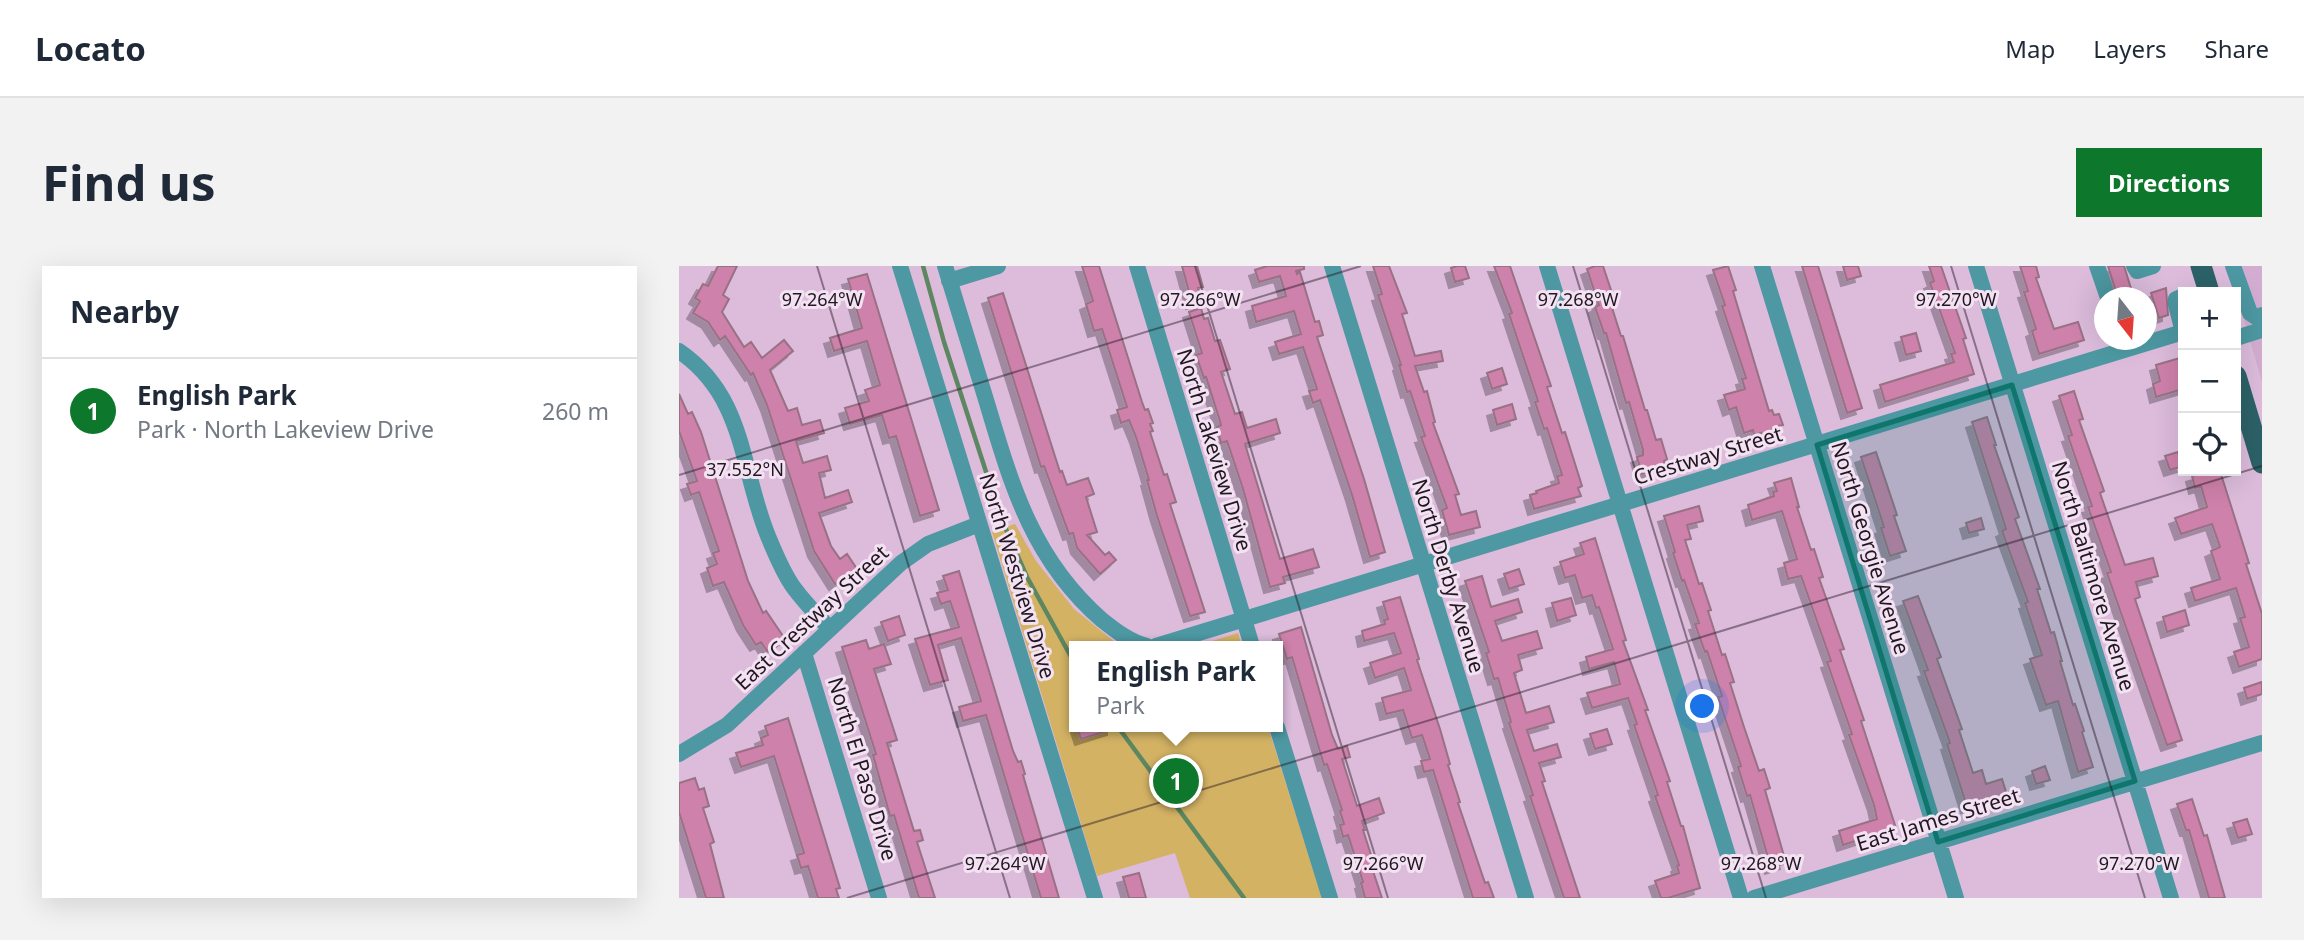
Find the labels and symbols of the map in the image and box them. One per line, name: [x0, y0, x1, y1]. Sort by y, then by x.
text: 97.264°W: [782, 287, 863, 311]
text: 97.266°W: [1160, 287, 1241, 311]
text: 97.268°W: [1538, 287, 1619, 311]
text: 97.270°W: [1916, 287, 1997, 311]
north arrow: [2094, 287, 2157, 350]
street label: North Lakeview Drive: [1171, 345, 1259, 554]
street label: Crestway Street: [1630, 419, 1786, 491]
street label: North Georgie Avenue: [1825, 438, 1917, 657]
text: 37.552°N: [706, 457, 784, 481]
street label: North Baltimore Avenue: [2046, 457, 2142, 694]
street label: North Westview Drive: [973, 470, 1063, 682]
street label: North Derby Avenue: [1406, 475, 1492, 676]
street label: East Crestway Street: [728, 538, 895, 696]
street label: North El Paso Drive: [822, 673, 904, 864]
your location: [1685, 689, 1719, 723]
pin: 1: [1153, 755, 1199, 807]
street label: East James Street: [1852, 781, 2023, 857]
text: 97.264°W: [965, 851, 1046, 875]
text: 97.266°W: [1343, 851, 1424, 875]
text: 97.268°W: [1721, 851, 1802, 875]
text: 97.270°W: [2099, 851, 2180, 875]

